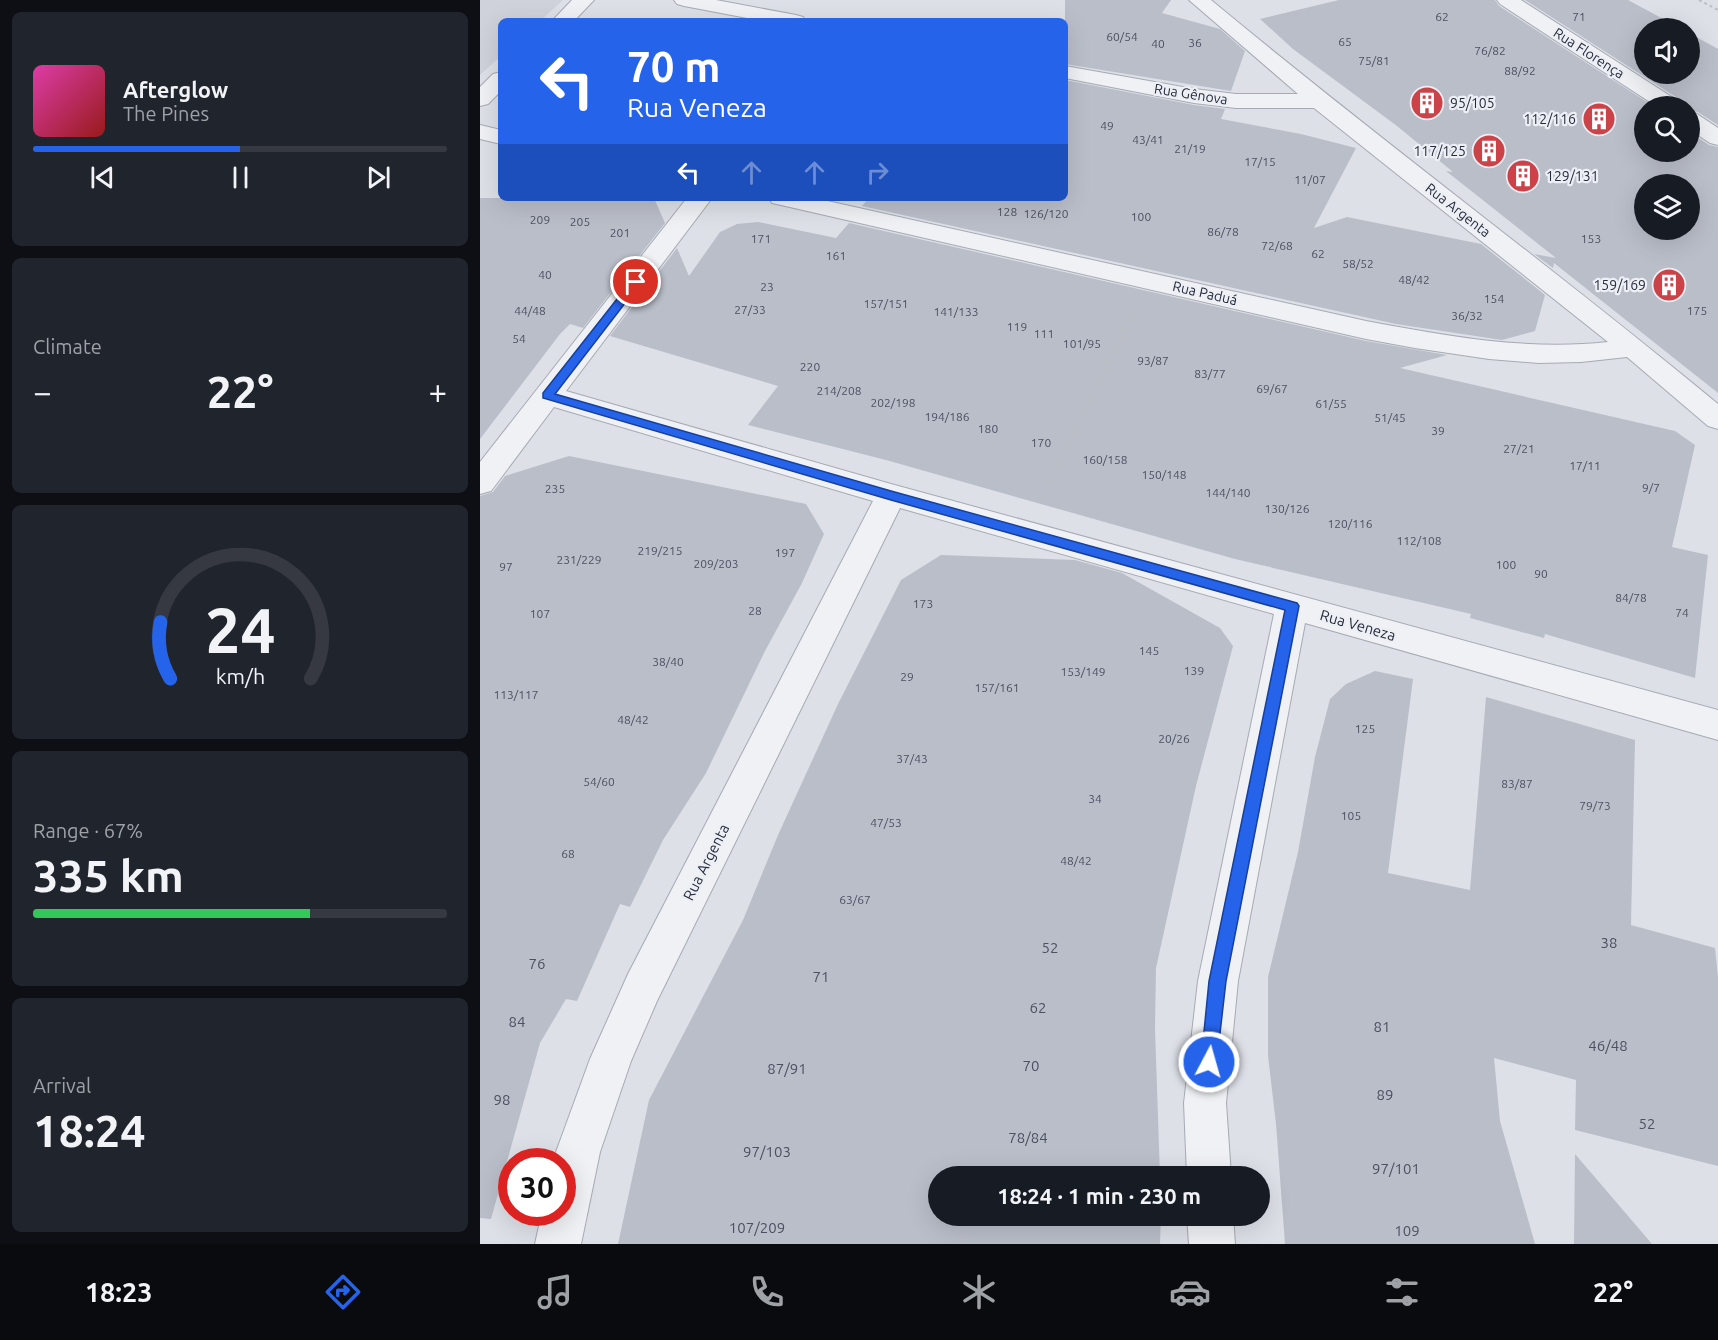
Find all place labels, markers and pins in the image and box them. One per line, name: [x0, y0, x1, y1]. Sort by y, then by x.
building icon: 95/105: [1409, 85, 1445, 121]
place label: 95/105: [1450, 95, 1495, 111]
building icon: 112/116: [1581, 101, 1617, 137]
place label: 112/116: [1523, 111, 1576, 127]
building icon: 117/125: [1471, 133, 1507, 169]
place label: 117/125: [1413, 143, 1466, 159]
building icon: 129/131: [1505, 158, 1541, 194]
place label: 129/131: [1546, 168, 1599, 184]
pin: [610, 256, 661, 307]
building icon: 159/169: [1651, 267, 1687, 303]
place label: 159/169: [1593, 277, 1646, 293]

